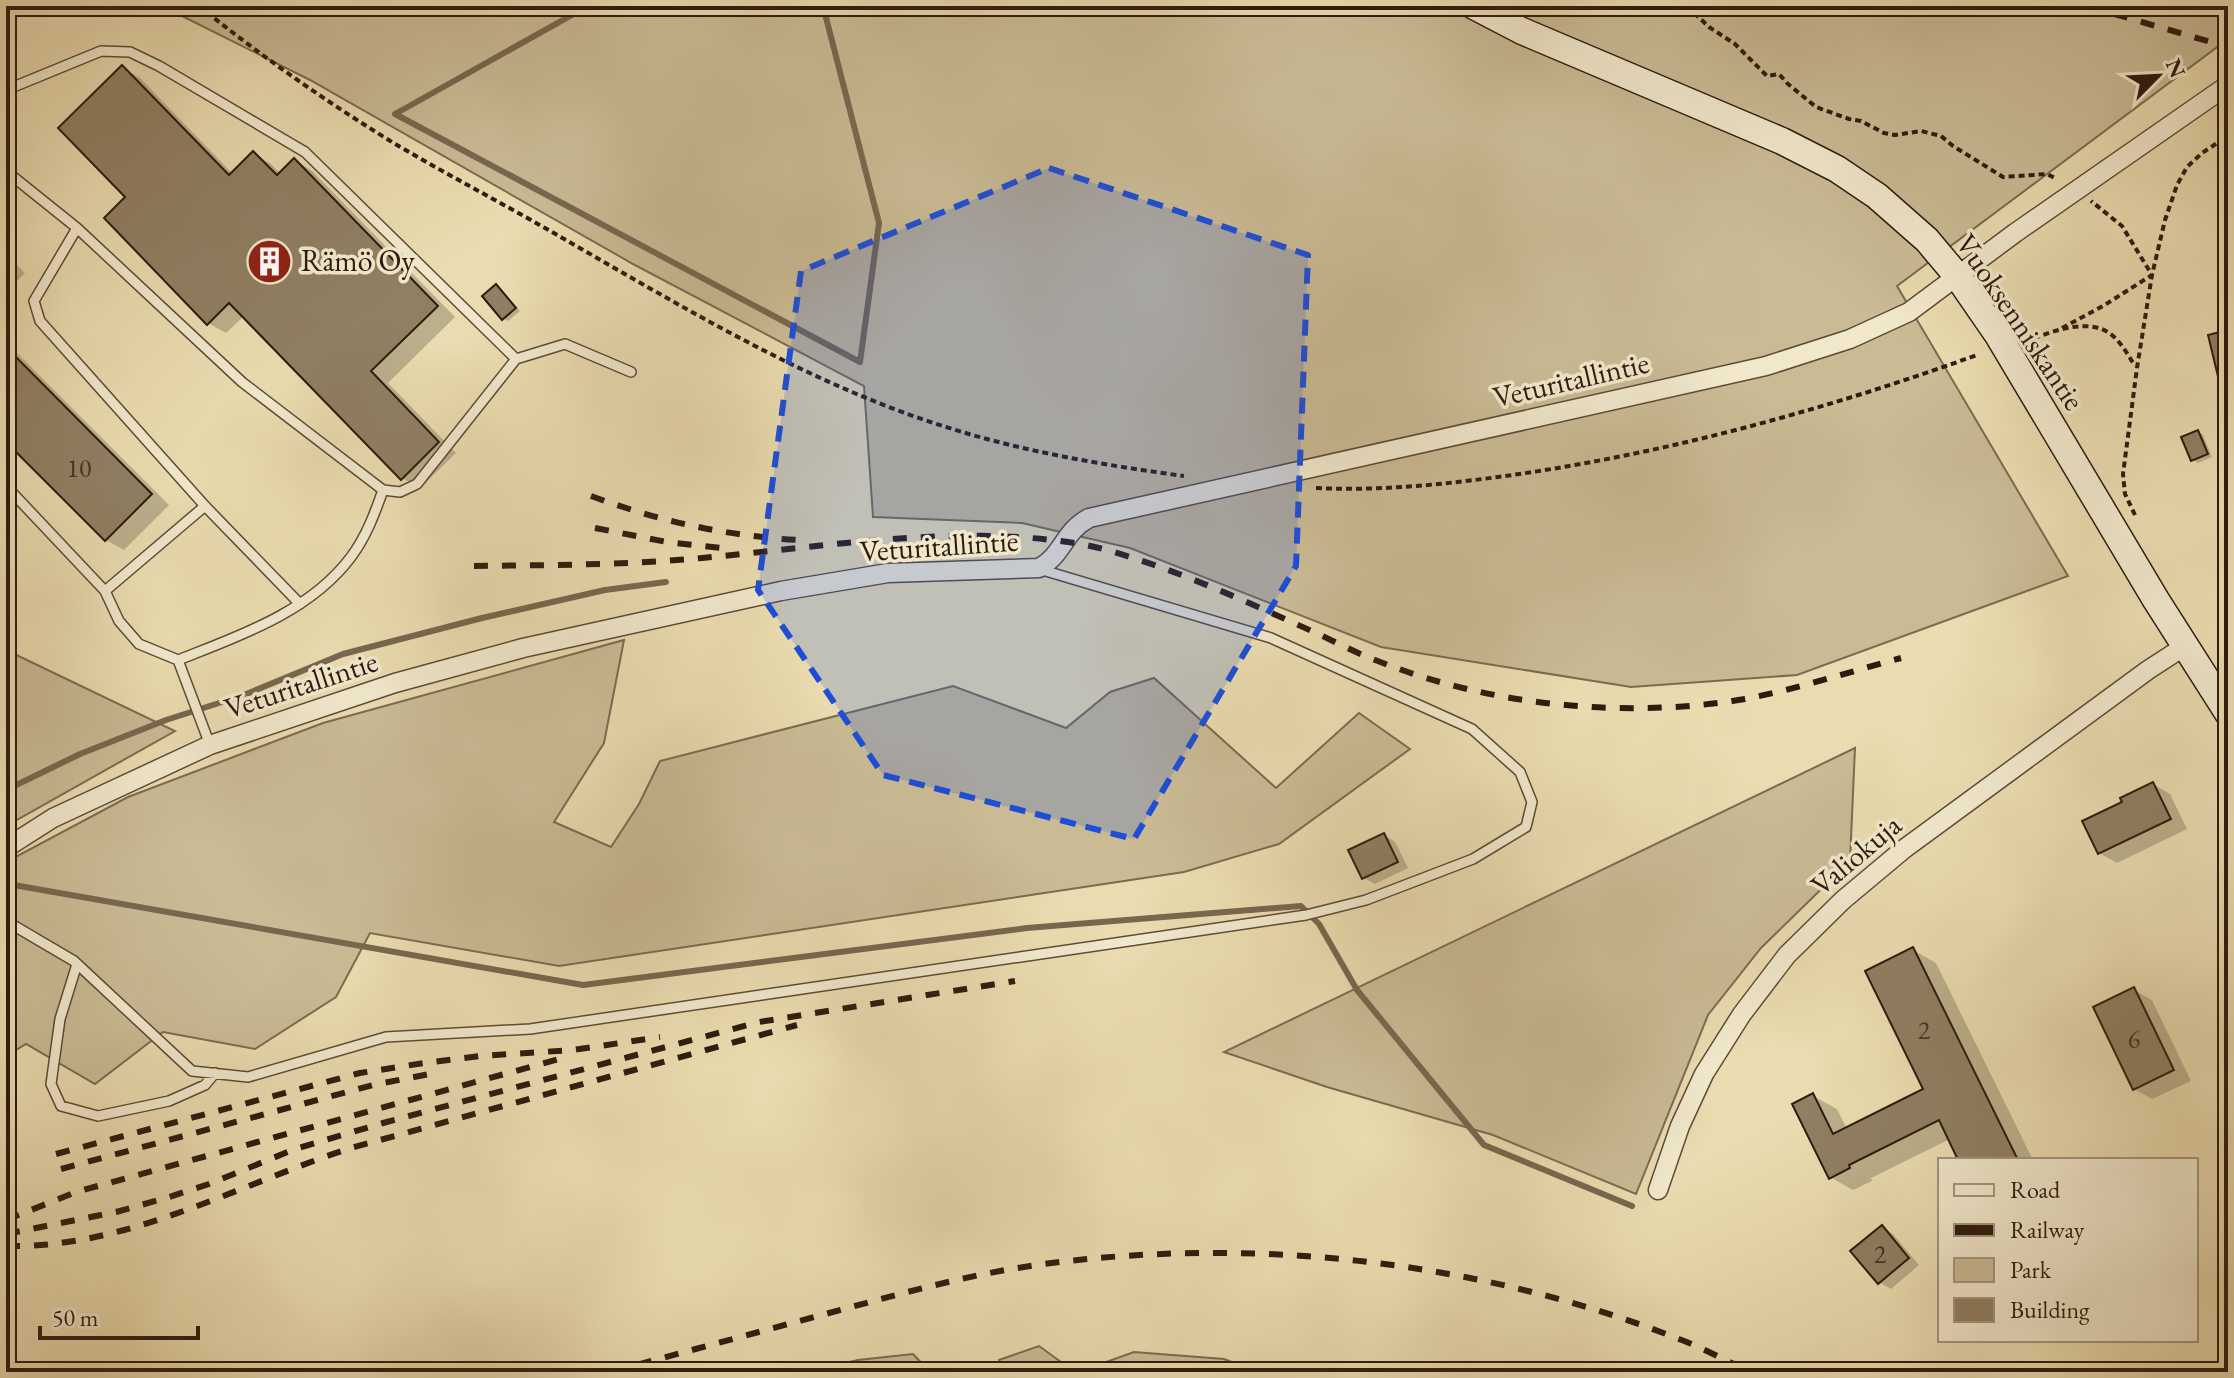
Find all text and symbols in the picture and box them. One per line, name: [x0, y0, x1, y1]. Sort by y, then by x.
north arrow: [2118, 36, 2198, 116]
text: N: [2159, 54, 2193, 82]
street label: Vuoksenniskantie: [1947, 226, 2094, 418]
building icon: Rämö Oy: [246, 237, 294, 285]
place label: Rämö Oy: [301, 241, 415, 280]
street label: Veturitallintie: [1489, 343, 1653, 416]
house number: 10: [67, 451, 91, 485]
street label: Veturitallintie: [858, 521, 1020, 570]
street label: Veturitallintie: [219, 641, 382, 728]
street label: Valiokuja: [1802, 805, 1909, 904]
house number: 2: [1918, 1013, 1931, 1047]
house number: 6: [2128, 1022, 2140, 1056]
legend: [1938, 1158, 2198, 1342]
text: Road: [2010, 1174, 2061, 1205]
text: Railway: [2010, 1214, 2085, 1245]
house number: 2: [1874, 1237, 1887, 1271]
text: Park: [2010, 1254, 2052, 1285]
scale bar: [40, 1290, 198, 1340]
text: Building: [2010, 1294, 2090, 1325]
text: 50 m: [52, 1302, 99, 1333]

